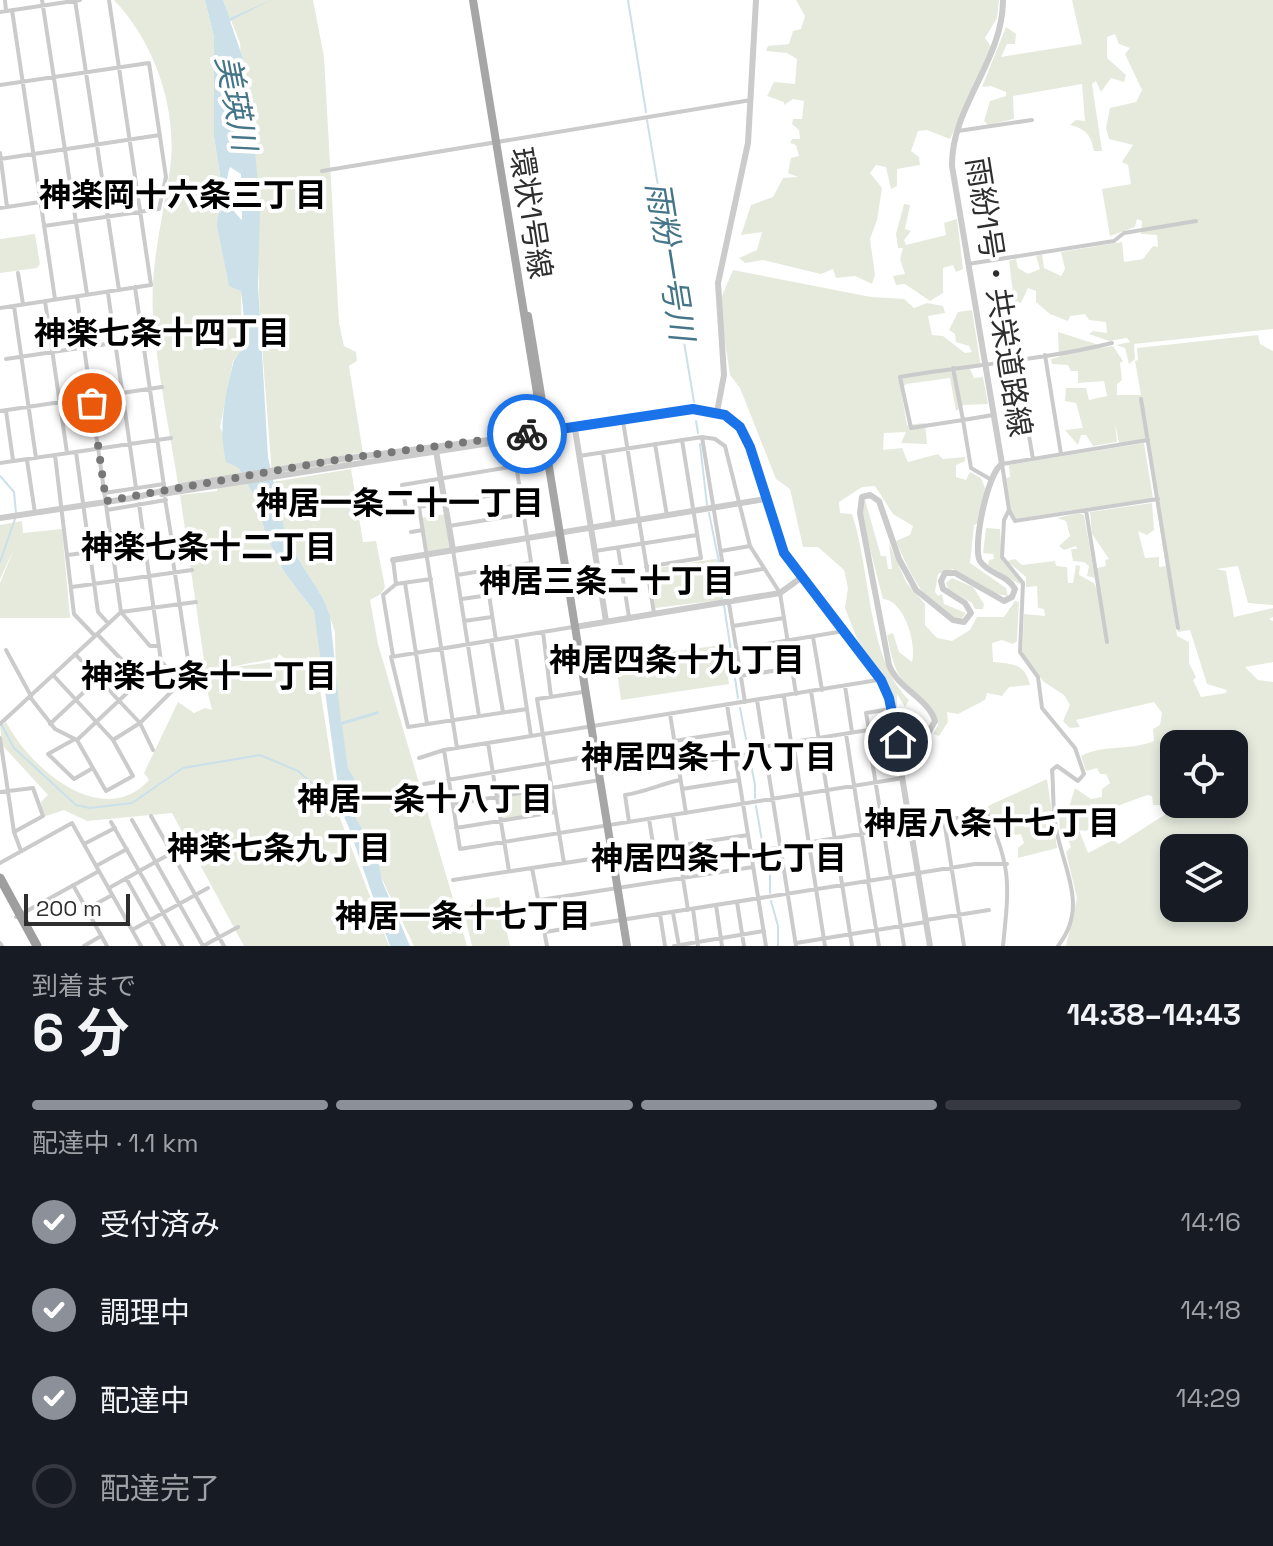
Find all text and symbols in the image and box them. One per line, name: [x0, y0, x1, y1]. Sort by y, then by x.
water label: 美瑛川: [207, 52, 265, 157]
street label: 環状1号線: [501, 144, 561, 282]
street label: 雨紛1号・共栄道路線: [958, 154, 1040, 440]
district label: 神楽岡十六条三丁目: [39, 175, 327, 215]
water label: 雨粉一号川: [638, 179, 703, 346]
district label: 神楽七条十四丁目: [34, 313, 290, 353]
pin: [58, 369, 126, 437]
icon: bag: [70, 381, 114, 425]
courier: [487, 394, 567, 474]
icon: bike: [505, 412, 549, 456]
district label: 神居一条二十一丁目: [256, 483, 544, 523]
district label: 神楽七条十二丁目: [81, 527, 337, 567]
district label: 神居三条二十丁目: [479, 561, 735, 601]
district label: 神居四条十九丁目: [549, 640, 805, 680]
district label: 神楽七条十一丁目: [81, 656, 337, 696]
pin: [864, 708, 932, 776]
icon: home: [876, 720, 920, 764]
map controls: [1160, 730, 1248, 922]
button: locate: [1160, 730, 1248, 818]
district label: 神居四条十八丁目: [581, 737, 837, 777]
district label: 神居一条十八丁目: [297, 779, 553, 819]
district label: 神居八条十七丁目: [864, 803, 1120, 843]
district label: 神楽七条九丁目: [167, 828, 391, 868]
button: layers: [1160, 834, 1248, 922]
district label: 神居四条十七丁目: [591, 838, 847, 878]
scale bar: [24, 890, 130, 926]
text: 200 m: [36, 894, 102, 922]
district label: 神居一条十七丁目: [335, 896, 591, 936]
text: 到着まで: [32, 969, 136, 1003]
text: 14:38–14:43: [1067, 995, 1241, 1034]
text: 6 分: [32, 1000, 129, 1066]
text: 配達中 · 1.1 km: [32, 1126, 199, 1160]
icon: check: [32, 1200, 76, 1244]
text: 受付済み: [100, 1205, 220, 1244]
text: 14:16: [1181, 1205, 1241, 1239]
icon: check: [32, 1288, 76, 1332]
text: 調理中: [100, 1293, 190, 1332]
text: 14:18: [1180, 1293, 1241, 1327]
icon: check: [32, 1376, 76, 1420]
text: 配達中: [100, 1381, 190, 1420]
text: 14:29: [1176, 1381, 1241, 1415]
text: 配達完了: [100, 1469, 220, 1508]

